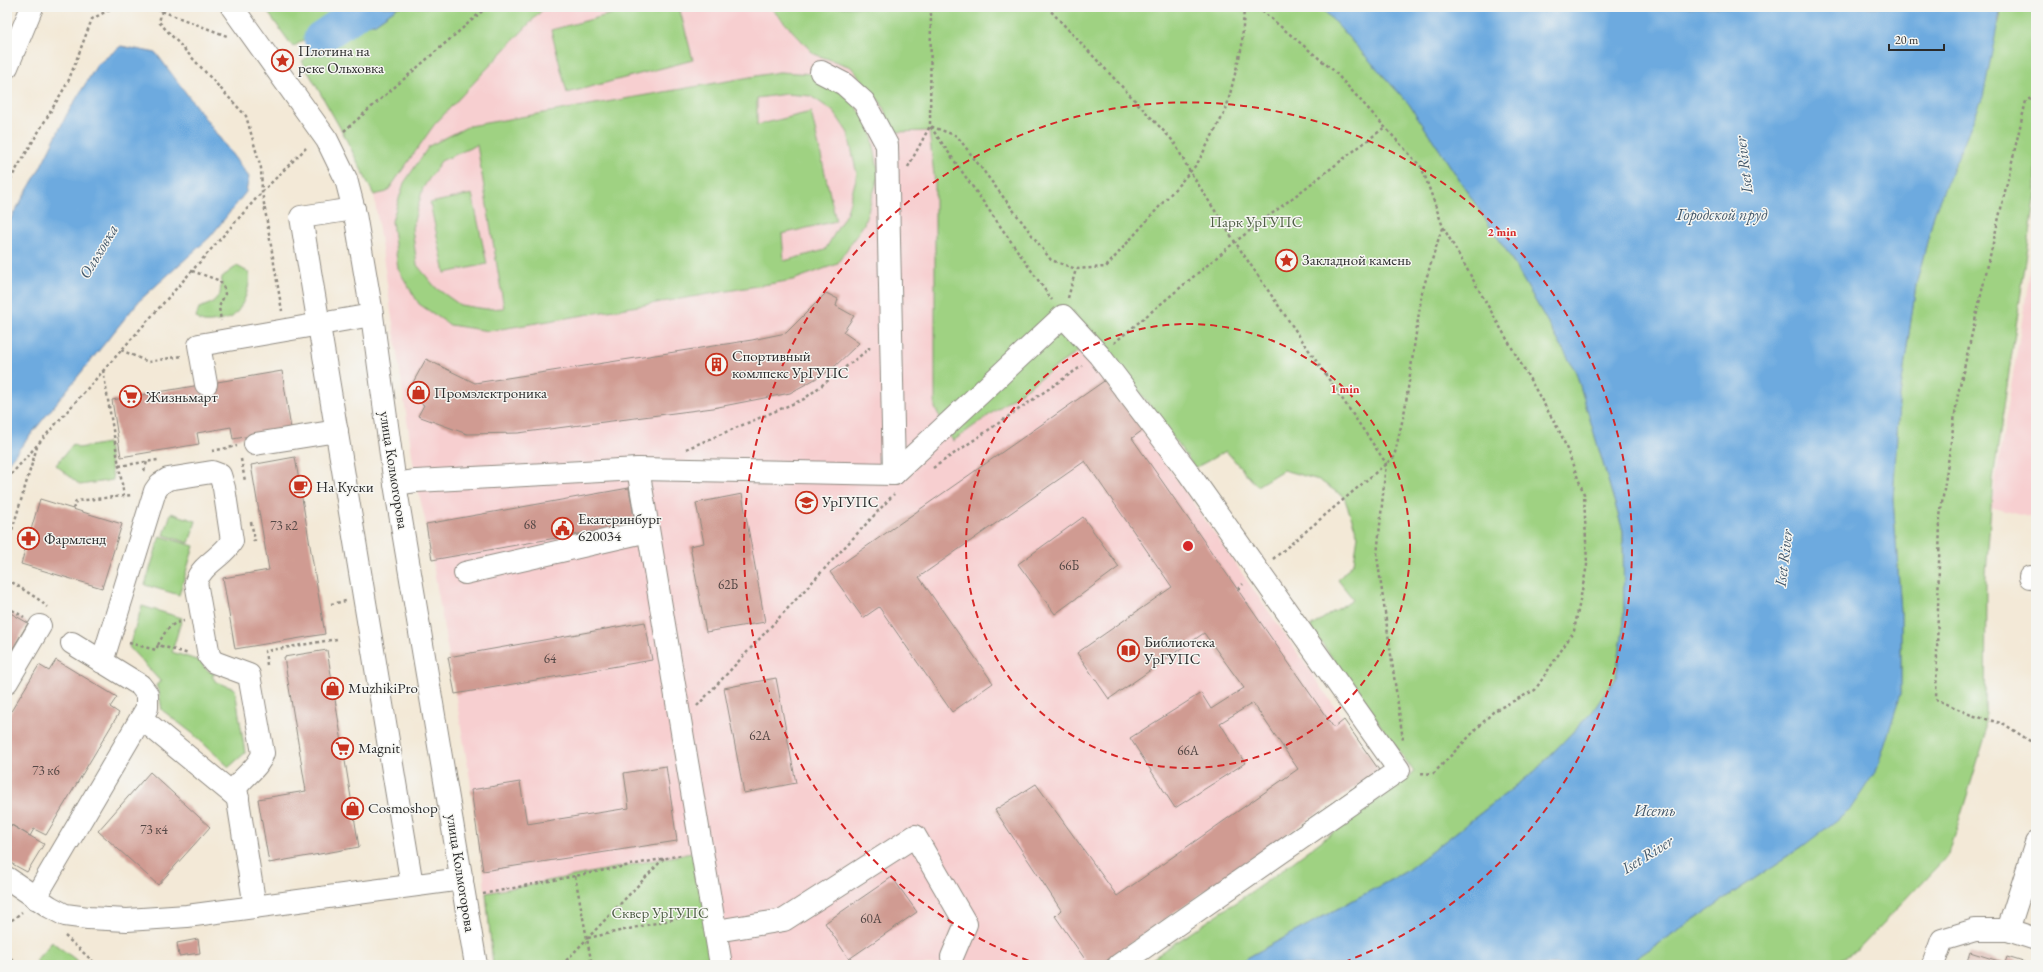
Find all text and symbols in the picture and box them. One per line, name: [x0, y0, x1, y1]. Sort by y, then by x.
scale bar: [1889, 26, 1944, 52]
text: 20 m: [1895, 32, 1919, 48]
place label: Плотина на реке Ольховка: [298, 41, 384, 77]
place icon: Плотина на реке Ольховка: [270, 47, 296, 73]
water label: Iset River: [1729, 134, 1758, 196]
water label: Городской пруд: [1676, 204, 1768, 225]
park label: Парк УрГУПС: [1210, 212, 1302, 231]
water label: Ольховка: [74, 220, 123, 282]
text: 2 min: [1487, 224, 1517, 240]
place icon: Закладной камень: [1274, 247, 1300, 273]
place label: Закладной камень: [1302, 250, 1411, 269]
place label: Спортивный комлпекс УрГУПС: [732, 346, 848, 382]
building icon: Спортивный комлпекс УрГУПС: [704, 352, 730, 378]
shop icon: Промэлектроника: [405, 380, 431, 406]
text: 1 min: [1330, 381, 1360, 397]
place label: Промэлектроника: [434, 383, 547, 402]
supermarket icon: Жизньмарт: [117, 384, 143, 410]
place label: Жизньмарт: [145, 387, 218, 406]
street label: улица Колмогорова: [376, 410, 413, 530]
cafe icon: На Куски: [287, 474, 313, 500]
place label: На Куски: [316, 477, 374, 496]
school or university icon: УрГУПС: [794, 489, 820, 515]
place label: УрГУПС: [821, 492, 878, 511]
place label: Екатеринбург 620034: [578, 509, 662, 545]
public building icon: Екатеринбург 620034: [549, 515, 575, 541]
house number: 68: [524, 516, 536, 533]
house number: 73 к2: [270, 517, 299, 534]
pharmacy icon: Фармленд: [15, 526, 41, 552]
water label: Iset River: [1769, 527, 1798, 589]
place label: Фармленд: [44, 529, 106, 548]
centre of rings: [1181, 539, 1195, 553]
house number: 66Б: [1059, 557, 1079, 574]
house number: 62Б: [718, 576, 738, 593]
place label: Библиотека УрГУПС: [1143, 632, 1215, 668]
library icon: Библиотека УрГУПС: [1115, 638, 1141, 664]
house number: 64: [544, 650, 557, 667]
shop icon: MuzhikiPro: [320, 675, 346, 701]
place label: MuzhikiPro: [348, 678, 418, 697]
house number: 62А: [749, 727, 772, 744]
supermarket icon: Magnit: [330, 735, 356, 761]
place label: Magnit: [358, 738, 400, 757]
house number: 66А: [1177, 742, 1200, 759]
house number: 73 к6: [32, 762, 60, 779]
shop icon: Cosmoshop: [340, 795, 366, 821]
place label: Cosmoshop: [368, 798, 438, 817]
water label: Исеть: [1633, 800, 1676, 821]
street label: улица Колмогорова: [443, 813, 480, 933]
house number: 73 к4: [140, 821, 169, 838]
water label: Iset River: [1617, 830, 1678, 879]
park label: Сквер УрГУПС: [611, 903, 709, 922]
house number: 60А: [860, 910, 883, 927]

